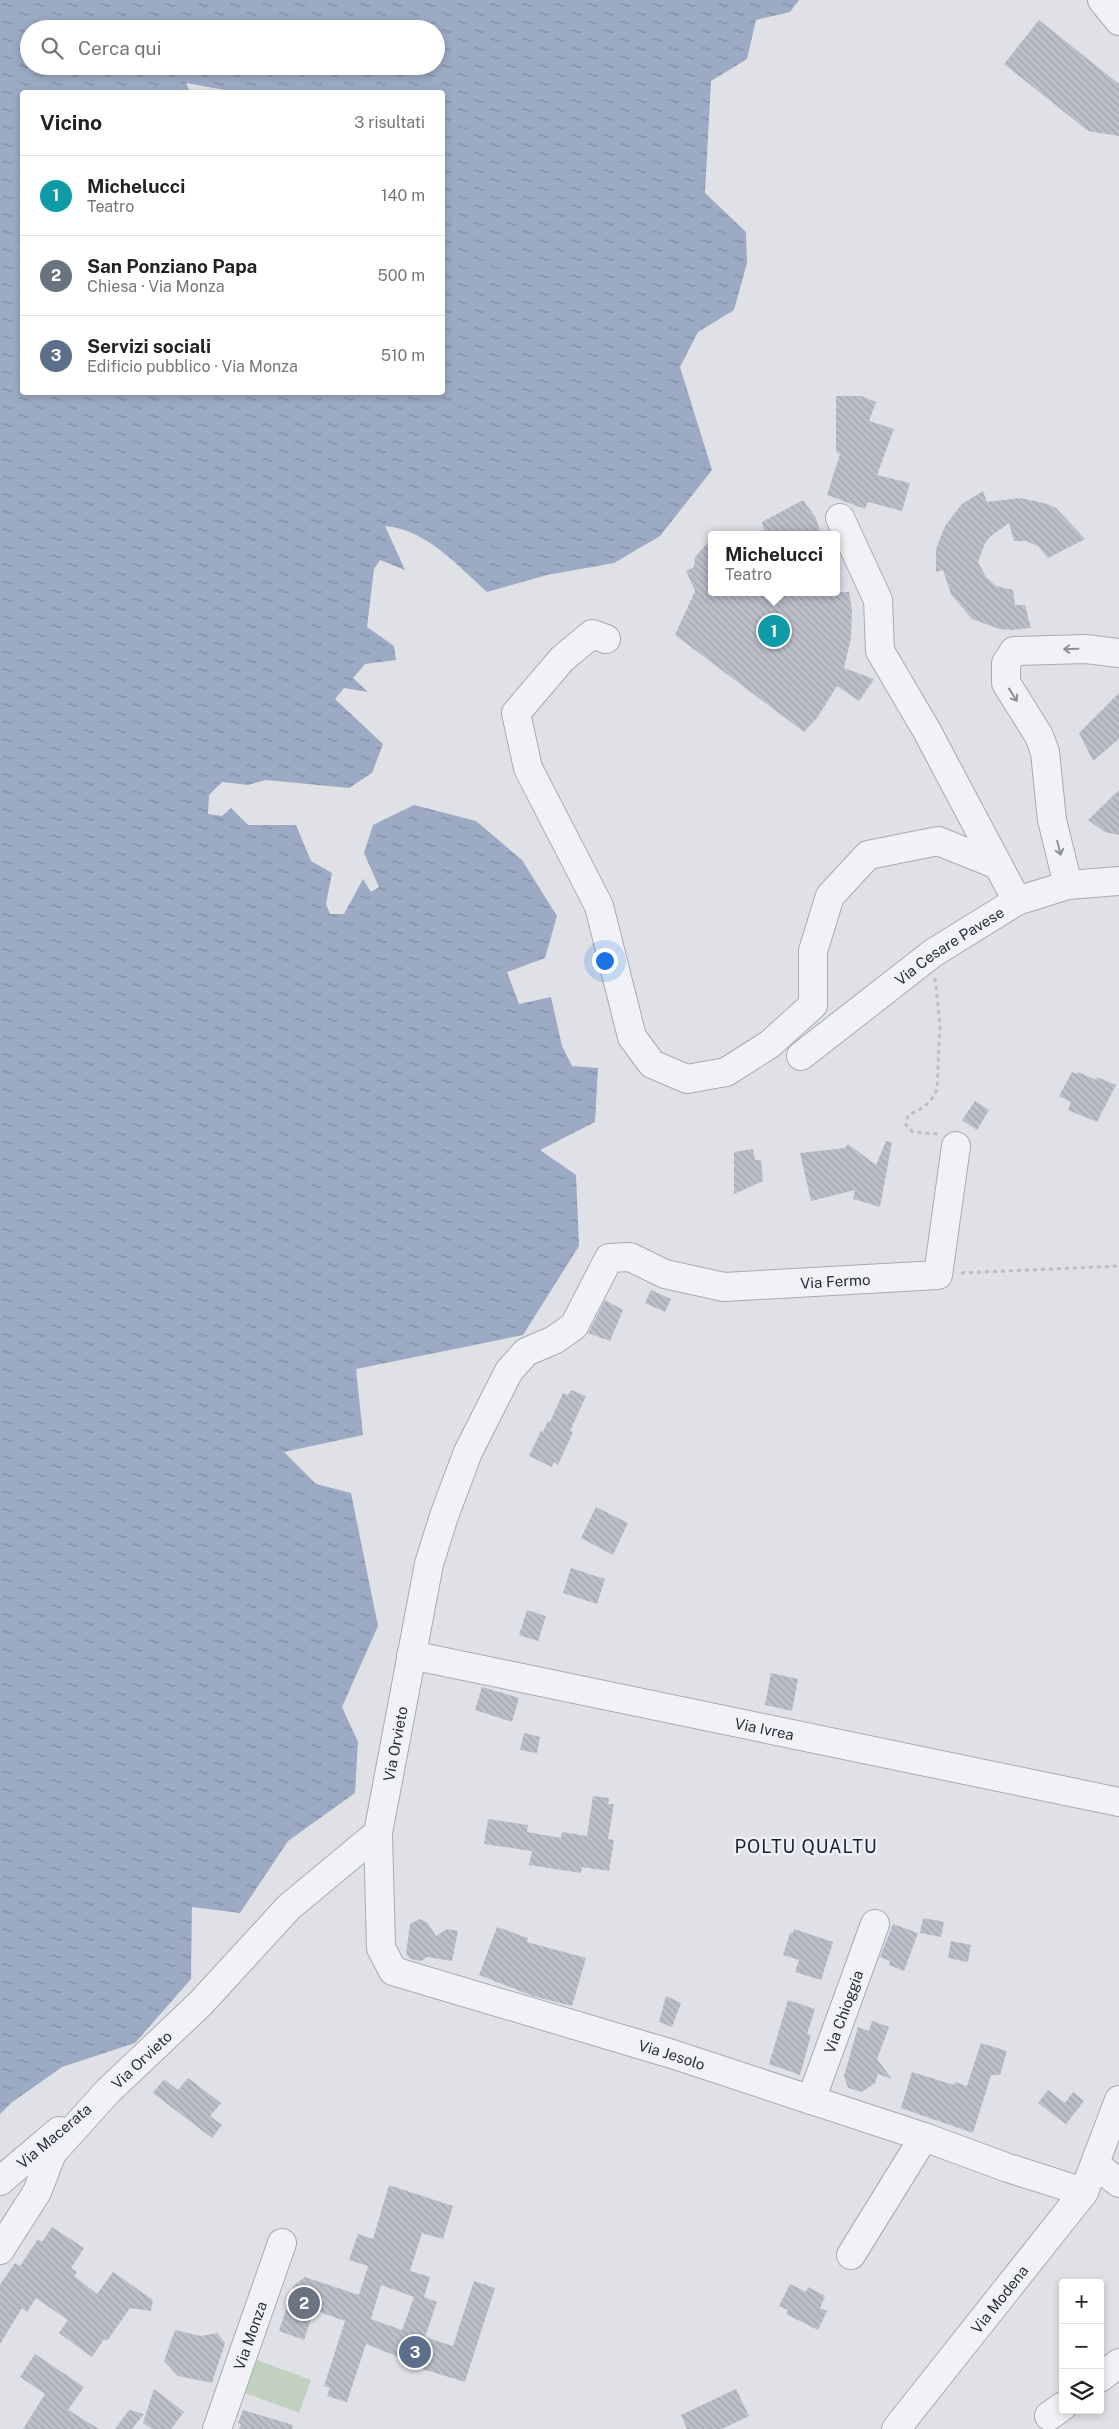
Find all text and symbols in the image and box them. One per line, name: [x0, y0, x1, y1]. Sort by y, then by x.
search box: [20, 20, 445, 75]
icon: search: [38, 34, 66, 62]
text: Cerca qui: [78, 37, 161, 59]
text: Vicino: [40, 110, 102, 135]
text: 3 risultati: [354, 113, 425, 132]
text: Michelucci: [87, 175, 185, 197]
text: 1: [53, 186, 59, 205]
text: 140 m: [381, 186, 425, 205]
text: Teatro: [87, 197, 134, 216]
text: San Ponziano Papa: [87, 255, 257, 277]
text: 2: [51, 266, 61, 285]
text: 500 m: [378, 266, 425, 285]
text: Chiesa · Via Monza: [87, 277, 225, 296]
text: Servizi sociali: [87, 335, 211, 357]
text: 3: [51, 346, 61, 365]
text: 510 m: [381, 346, 425, 365]
text: Edificio pubblico · Via Monza: [87, 357, 298, 376]
popup: [708, 531, 840, 596]
text: Michelucci: [725, 543, 823, 565]
text: Teatro: [725, 565, 772, 584]
pin: 1: [758, 612, 790, 650]
one-way arrow: [1063, 644, 1079, 654]
one-way arrow: [1008, 688, 1019, 702]
one-way arrow: [1055, 839, 1064, 855]
street label: Via Cesare Pavese: [891, 903, 1007, 988]
your location: [592, 948, 618, 974]
street label: Via Fermo: [800, 1270, 871, 1291]
street label: Via Orvieto: [379, 1705, 410, 1783]
street label: Via Ivrea: [733, 1714, 796, 1743]
district label: POLTU QUALTU: [734, 1836, 878, 1857]
street label: Via Chioggia: [820, 1968, 866, 2056]
street label: Via Orvieto: [108, 2027, 175, 2092]
street label: Via Jesolo: [637, 2036, 707, 2073]
street label: Via Macerata: [13, 2100, 95, 2172]
street label: Via Modena: [967, 2262, 1031, 2336]
map controls: [1059, 2279, 1104, 2414]
button: +: [1059, 2279, 1104, 2324]
pin: 2: [288, 2284, 320, 2322]
street label: Via Monza: [230, 2299, 270, 2372]
button: −: [1059, 2324, 1104, 2369]
pin: 3: [399, 2333, 431, 2371]
button: layers: [1059, 2369, 1104, 2414]

